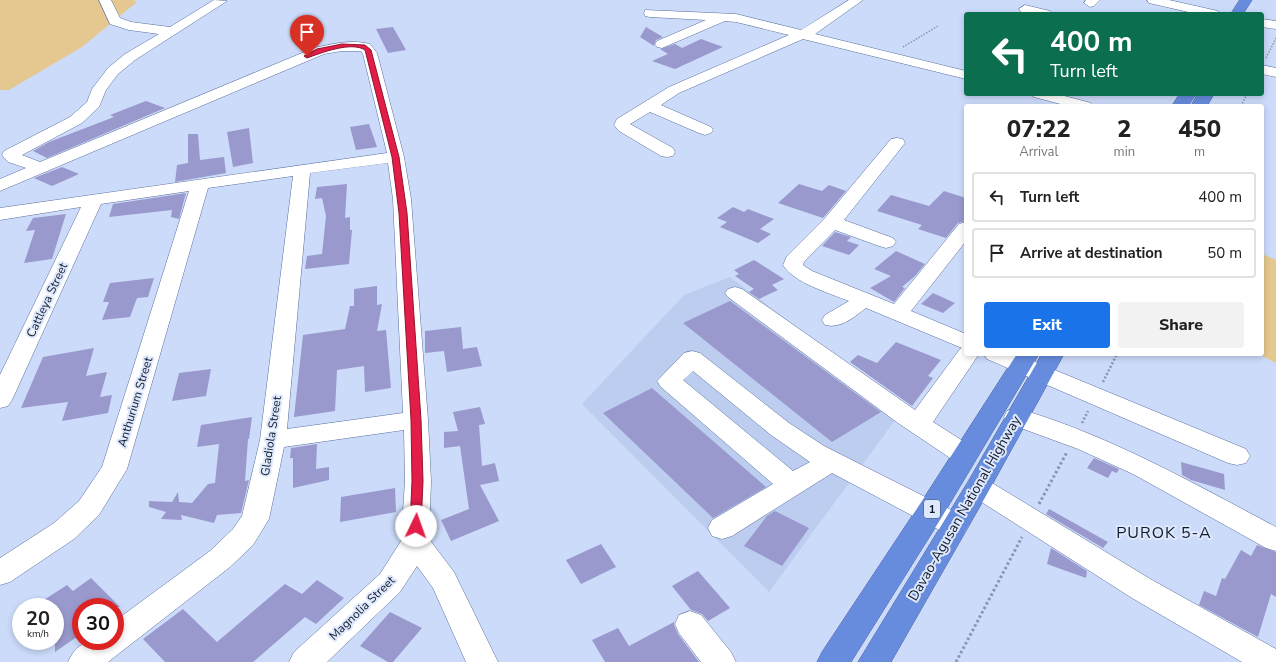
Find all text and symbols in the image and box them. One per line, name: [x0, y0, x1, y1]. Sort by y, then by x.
pin: [290, 15, 324, 56]
icon: arrive: [296, 21, 318, 43]
text: 400 m: [1050, 23, 1133, 61]
icon: left: [984, 28, 1036, 80]
text: Turn left: [1050, 59, 1118, 83]
text: 07:22: [1007, 113, 1071, 145]
text: 2: [1117, 113, 1132, 145]
text: 450: [1178, 113, 1221, 145]
text: Arrival: [1019, 143, 1058, 161]
text: min: [1114, 143, 1135, 161]
text: m: [1194, 143, 1205, 161]
icon: left: [986, 186, 1008, 208]
text: Turn left: [1020, 187, 1079, 207]
text: 400 m: [1198, 187, 1242, 207]
icon: arrive: [986, 242, 1008, 264]
text: Arrive at destination: [1020, 243, 1163, 263]
text: 50 m: [1207, 243, 1242, 263]
street label: Cattleya Street: [23, 259, 72, 340]
button: Exit: [984, 302, 1110, 348]
button: Share: [1118, 302, 1244, 348]
street label: Anthurium Street: [114, 354, 157, 449]
street label: Gladiola Street: [257, 394, 285, 477]
street label: Davao-Agusan National Highway: [904, 412, 1026, 604]
road number: 1: [924, 500, 940, 518]
position arrow: [395, 505, 437, 547]
district label: PUROK 5-A: [1116, 522, 1212, 544]
street label: Magnolia Street: [326, 572, 399, 644]
speed limit sign: 30: [72, 598, 124, 650]
text: 20: [26, 605, 50, 632]
text: km/h: [27, 627, 49, 641]

